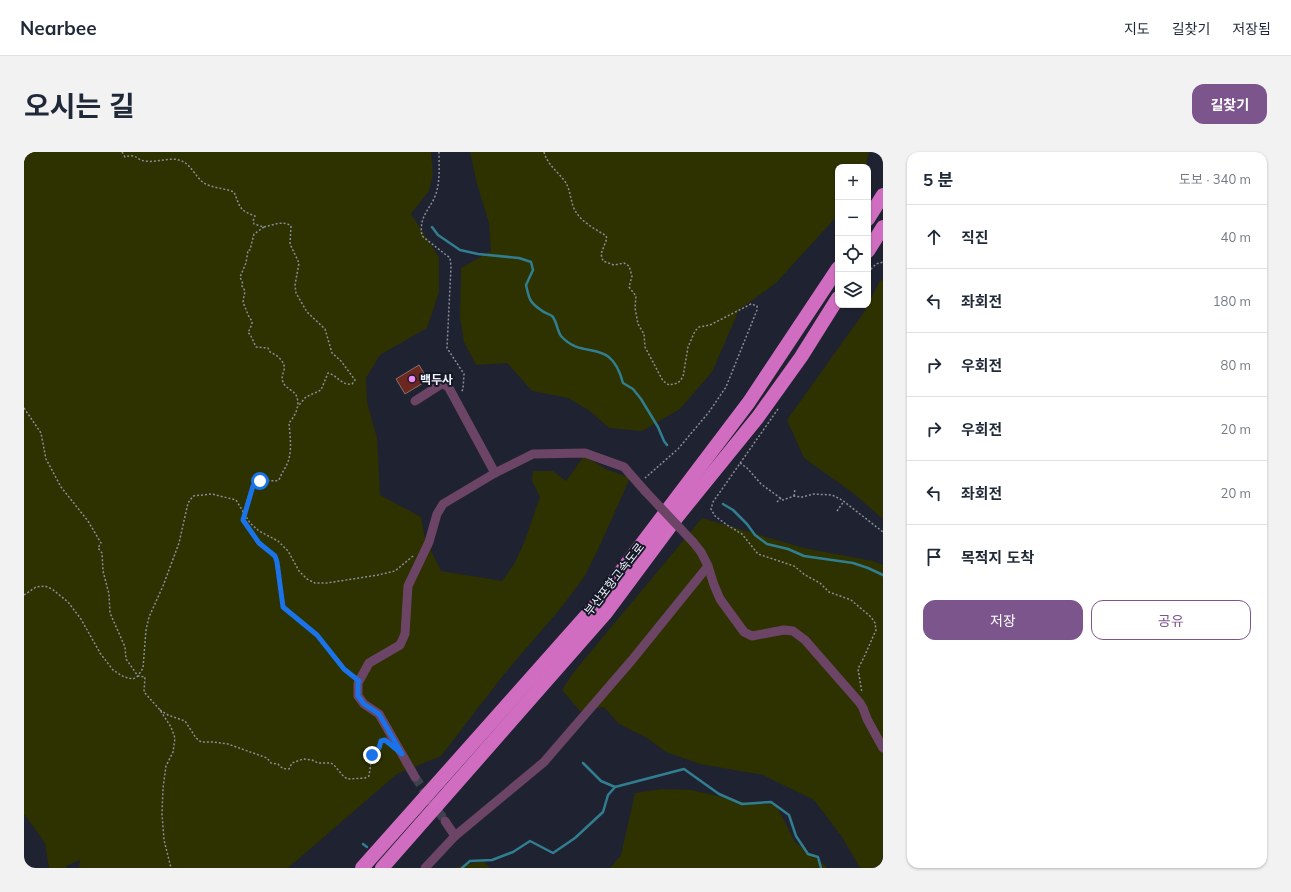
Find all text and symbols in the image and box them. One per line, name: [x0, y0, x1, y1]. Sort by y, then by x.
text: Nearbee: [20, 16, 97, 40]
text: 지도: [1124, 20, 1150, 38]
text: 길찾기: [1172, 20, 1210, 38]
text: 저장됨: [1232, 20, 1271, 38]
button: 길찾기: [1192, 84, 1267, 124]
text: 오시는 길: [24, 88, 135, 123]
map controls: [835, 164, 871, 308]
button: +: [835, 164, 871, 200]
text: 5 분: [923, 169, 954, 190]
text: 도보 · 340 m: [1179, 171, 1251, 187]
button: −: [835, 200, 871, 236]
icon: ahead: [923, 226, 945, 248]
text: 직진: [961, 228, 989, 247]
text: 40 m: [1221, 229, 1251, 245]
button: locate: [835, 236, 871, 272]
button: layers: [835, 272, 871, 308]
icon: left: [923, 290, 945, 312]
text: 좌회전: [961, 292, 1002, 311]
text: 180 m: [1213, 293, 1251, 309]
icon: right: [923, 354, 945, 376]
text: 우회전: [961, 356, 1002, 375]
text: 80 m: [1221, 357, 1251, 373]
place label: 백두사: [420, 372, 453, 387]
marker: 백두사: [407, 374, 417, 384]
icon: right: [923, 418, 945, 440]
text: 우회전: [961, 420, 1002, 439]
text: 20 m: [1221, 421, 1251, 437]
route start: [251, 472, 269, 490]
icon: left: [923, 482, 945, 504]
text: 좌회전: [961, 484, 1002, 503]
text: 20 m: [1221, 485, 1251, 501]
street label: 부산포항고속도로: [581, 540, 647, 618]
icon: arrive: [923, 546, 945, 568]
text: 목적지 도착: [961, 548, 1034, 567]
button: 저장: [923, 600, 1083, 640]
button: 공유: [1091, 600, 1251, 640]
route end: [363, 746, 381, 764]

